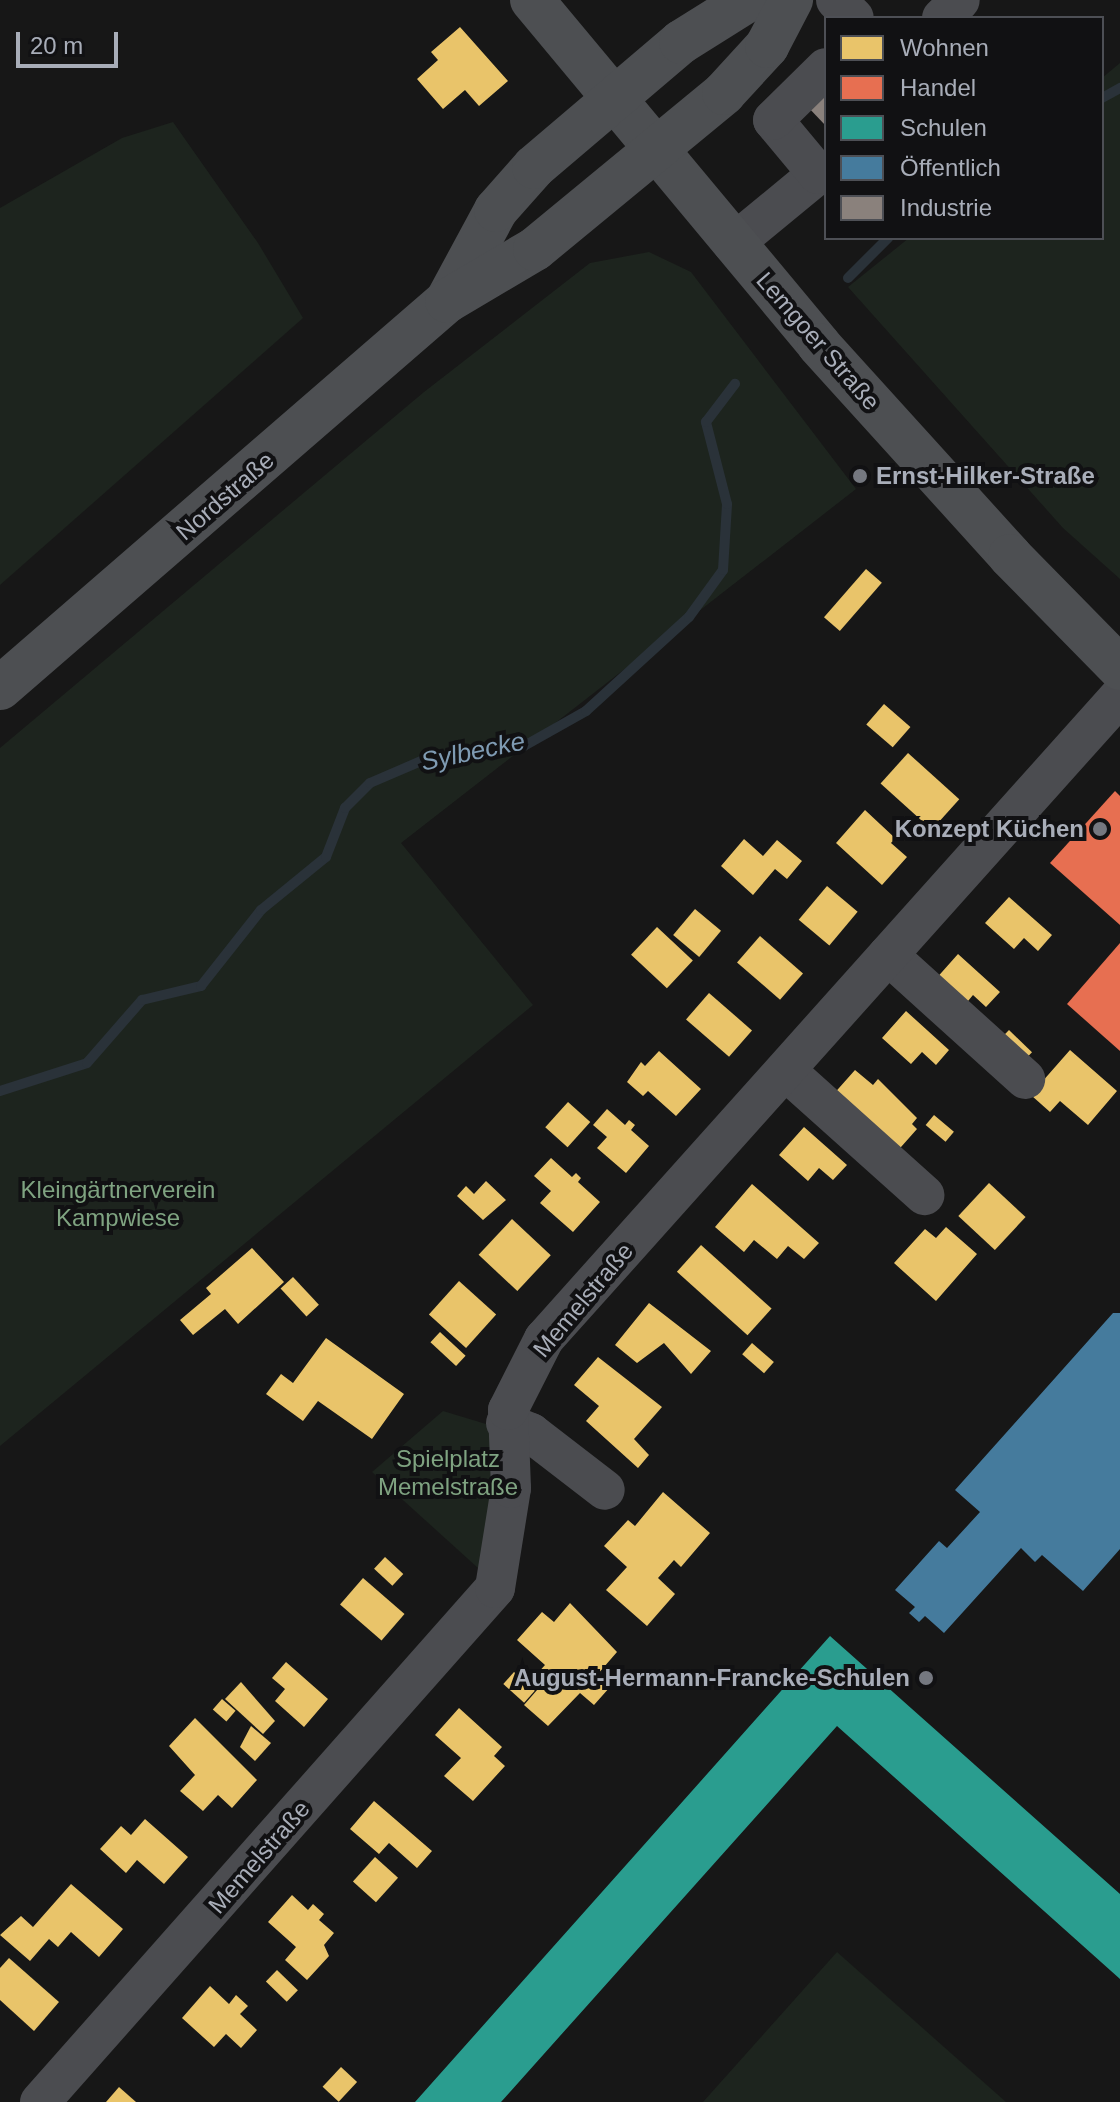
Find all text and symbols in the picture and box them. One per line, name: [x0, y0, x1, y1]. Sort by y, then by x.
scale bar: [20, 16, 122, 66]
legend: [824, 16, 1104, 240]
text: 20 m: [30, 32, 83, 59]
text: Wohnen: [900, 34, 989, 61]
text: Handel: [900, 74, 976, 101]
text: Schulen: [900, 114, 987, 141]
text: Öffentlich: [900, 154, 1001, 181]
text: Industrie: [900, 194, 992, 221]
street label: Lemgoer Straße: [750, 266, 886, 416]
street label: Nordstraße: [170, 446, 280, 546]
place label: Ernst-Hilker-Straße: [876, 462, 1095, 490]
marker: Ernst-Hilker-Straße: [851, 467, 869, 485]
water label: Sylbecke: [418, 726, 528, 778]
place label: Konzept Küchen: [895, 815, 1084, 843]
marker: Konzept Küchen: [1091, 820, 1109, 838]
park label: Kleingärtnerverein Kampwiese: [21, 1176, 215, 1232]
street label: Memelstraße: [527, 1237, 639, 1363]
park label: Spielplatz Memelstraße: [378, 1445, 518, 1501]
place label: August-Hermann-Francke-Schulen: [514, 1664, 910, 1692]
marker: August-Hermann-Francke-Schulen: [917, 1669, 935, 1687]
street label: Memelstraße: [202, 1795, 316, 1919]

